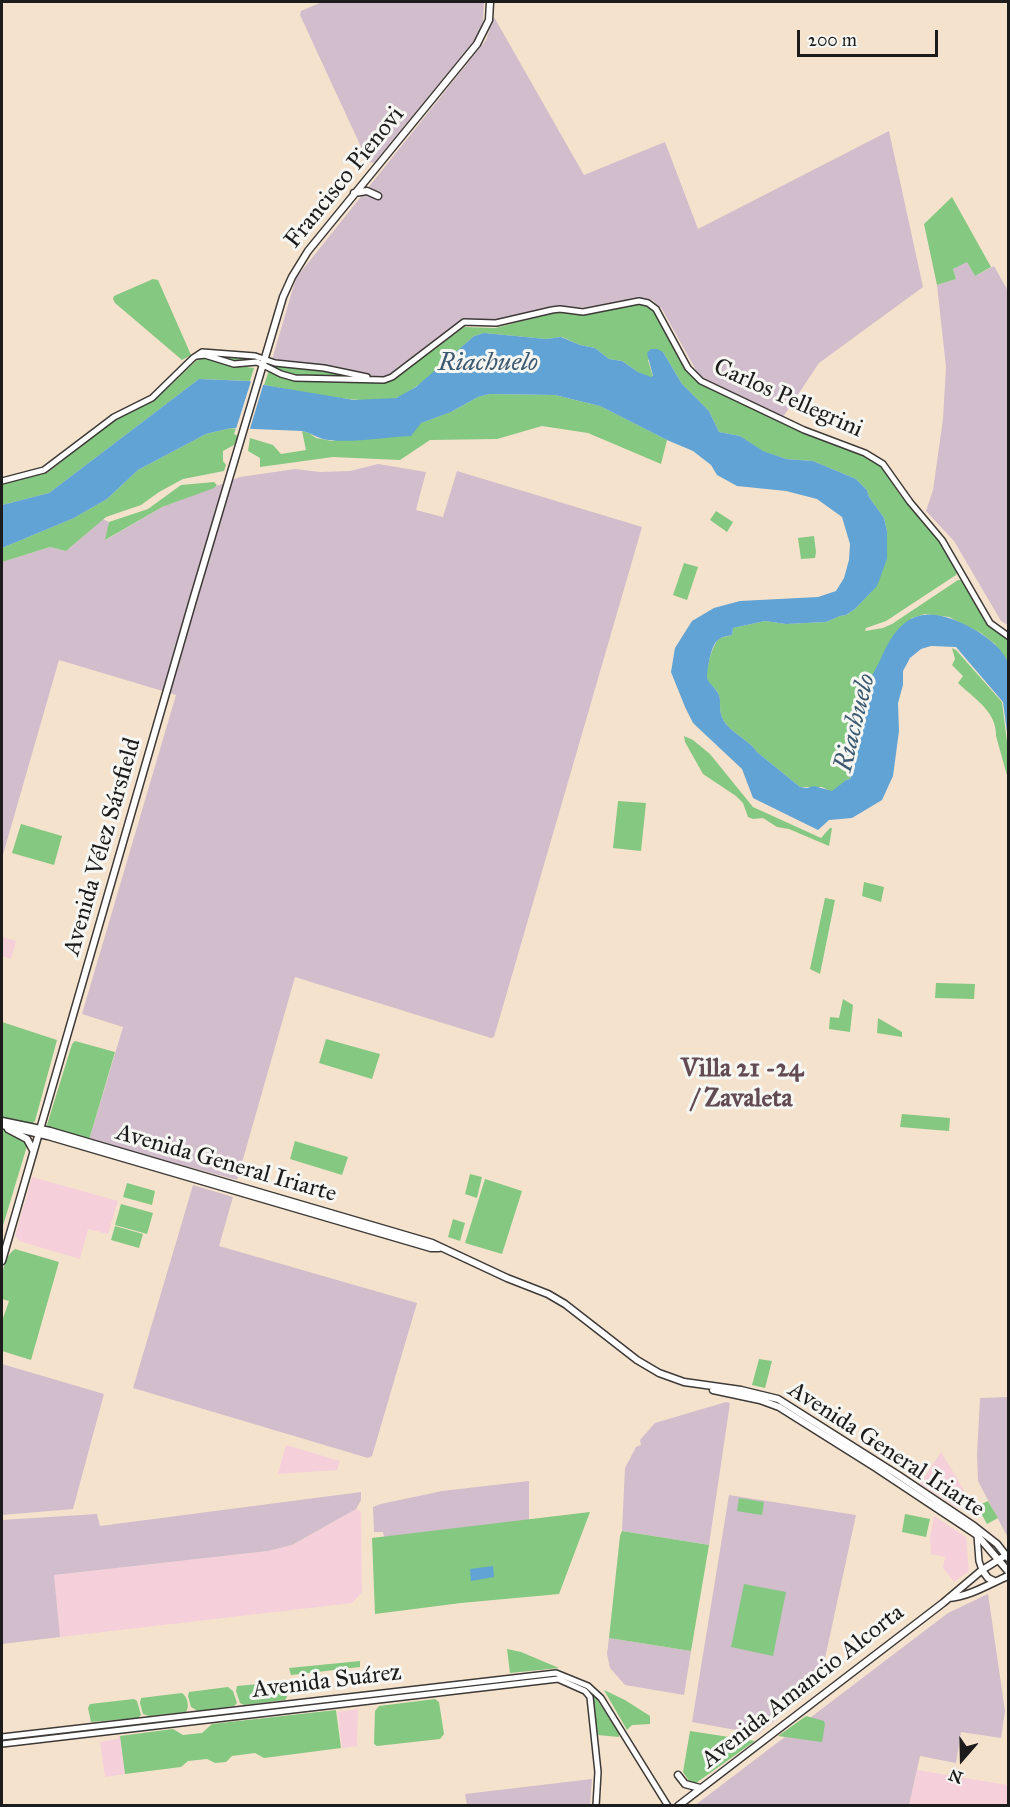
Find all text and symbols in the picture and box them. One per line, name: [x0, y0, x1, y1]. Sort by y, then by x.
scale bar: [800, 18, 941, 56]
text: 200 m: [808, 29, 857, 51]
street label: Francisco Pienovi: [279, 101, 411, 255]
water label: Riachuelo: [438, 348, 538, 380]
street label: Carlos Pellegrini: [709, 353, 867, 445]
water label: Riachuelo: [829, 671, 883, 775]
street label: Avenida Vélez Sársfield: [58, 735, 148, 959]
district label: Villa 21 -24 / Zavaleta: [681, 1054, 803, 1116]
street label: Avenida General Iriarte: [112, 1119, 340, 1209]
street label: Avenida General Iriarte: [783, 1376, 989, 1524]
street label: Avenida Amancio Alcorta: [696, 1599, 910, 1775]
street label: Avenida Suárez: [251, 1659, 403, 1705]
north arrow: [932, 1729, 992, 1789]
text: N: [946, 1765, 965, 1788]

